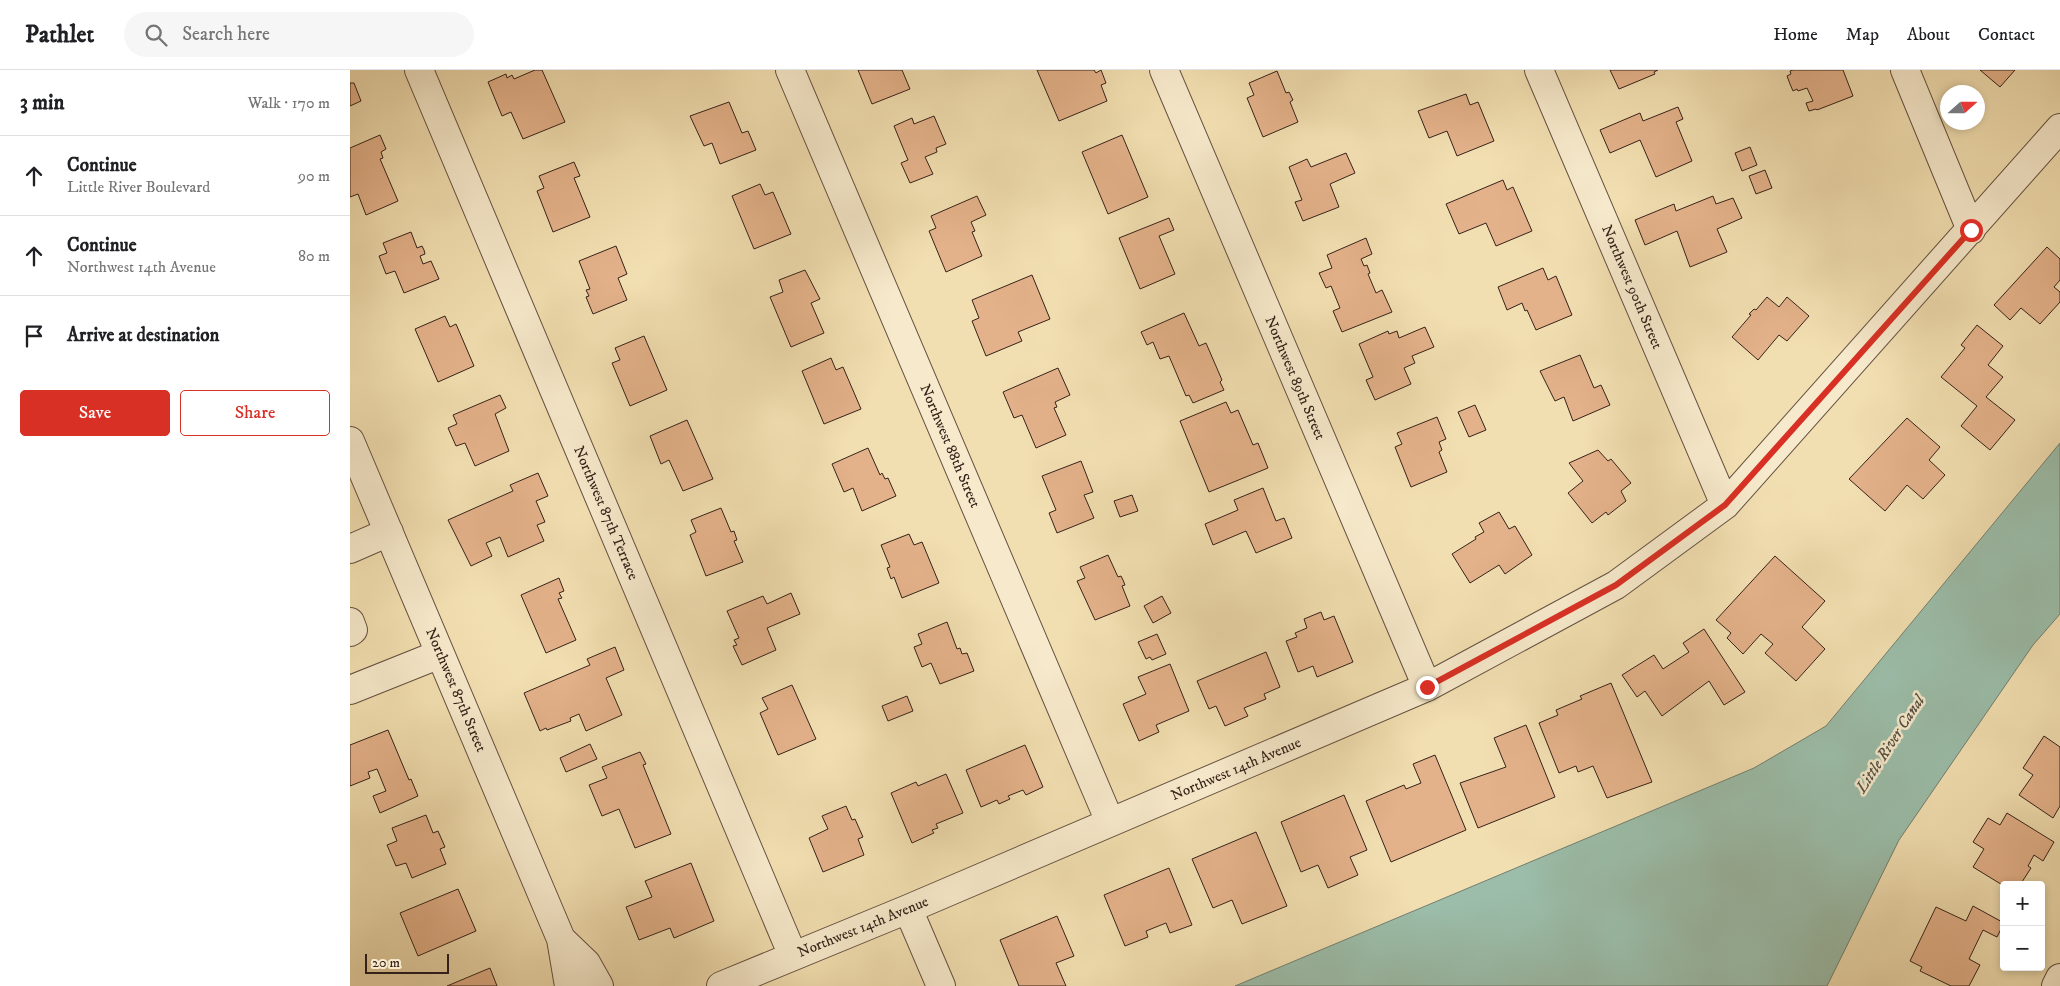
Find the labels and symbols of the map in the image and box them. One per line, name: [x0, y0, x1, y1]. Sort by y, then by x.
north arrow: [1940, 85, 1985, 130]
route start: [1960, 219, 1983, 242]
street label: Northwest 90th Street: [1597, 222, 1667, 352]
street label: Northwest 89th Street: [1260, 313, 1330, 443]
street label: Northwest 88th Street: [915, 381, 985, 511]
street label: Northwest 87th Terrace: [569, 443, 643, 583]
street label: Northwest 87th Street: [421, 625, 491, 755]
route end: [1416, 676, 1439, 699]
water label: Little River Canal: [1851, 690, 1930, 797]
street label: Northwest 14th Avenue: [1168, 733, 1304, 805]
street label: Northwest 14th Avenue: [795, 892, 931, 962]
scale bar: [365, 951, 449, 974]

